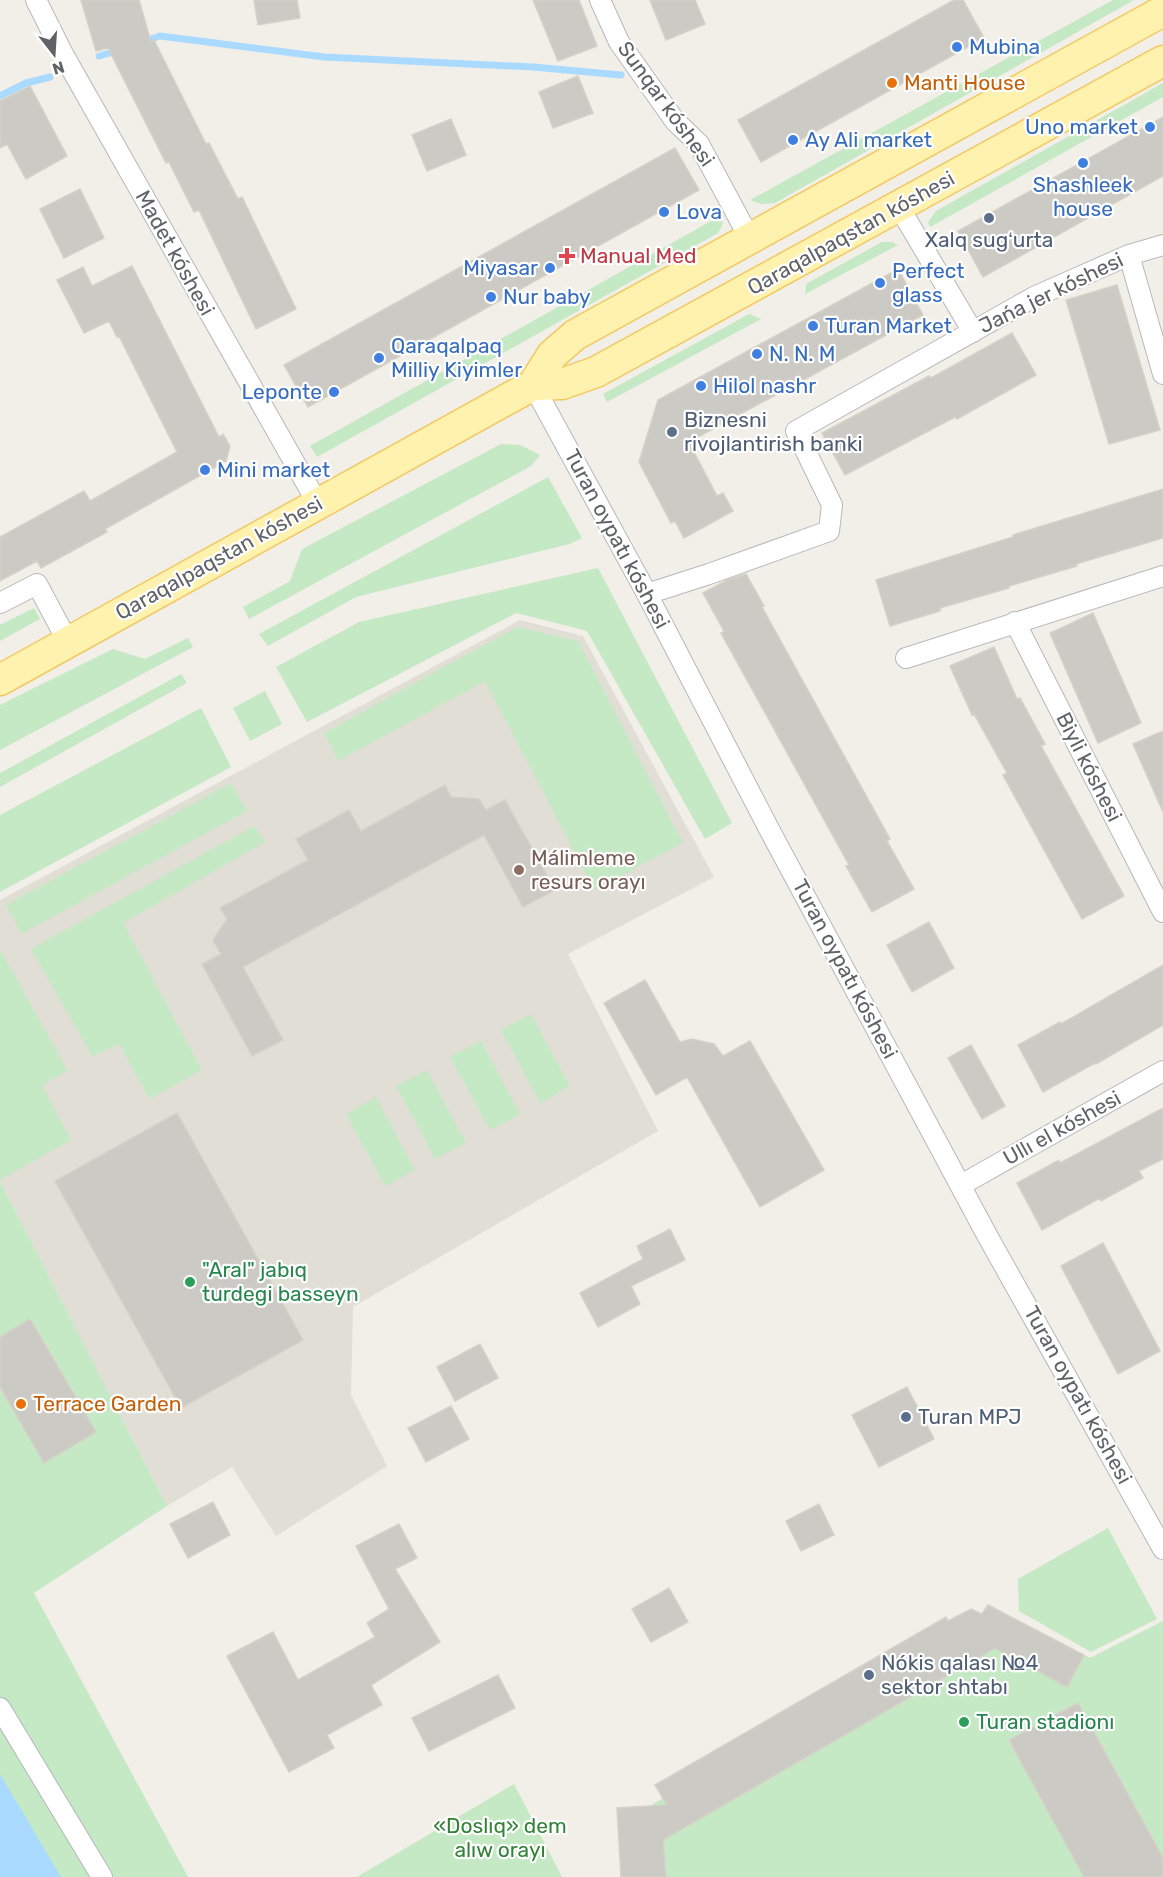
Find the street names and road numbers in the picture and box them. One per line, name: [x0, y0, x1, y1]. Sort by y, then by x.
street label: Sunqar kóshesi: [613, 36, 720, 171]
street label: Qaraqalpaqstan kóshesi: [743, 165, 959, 300]
street label: Madet kóshesi: [131, 186, 220, 320]
street label: Jańa jer kóshesi: [975, 247, 1127, 338]
street label: Turan oypatı kóshesi: [560, 445, 675, 633]
street label: Qaraqalpaqstan kóshesi: [111, 490, 327, 625]
street label: Biyli kóshesi: [1051, 708, 1128, 826]
street label: Turan oypatı kóshesi: [788, 875, 903, 1063]
street label: Ullı el kóshesi: [999, 1085, 1125, 1170]
street label: Turan oypatı kóshesi: [1019, 1301, 1138, 1488]

